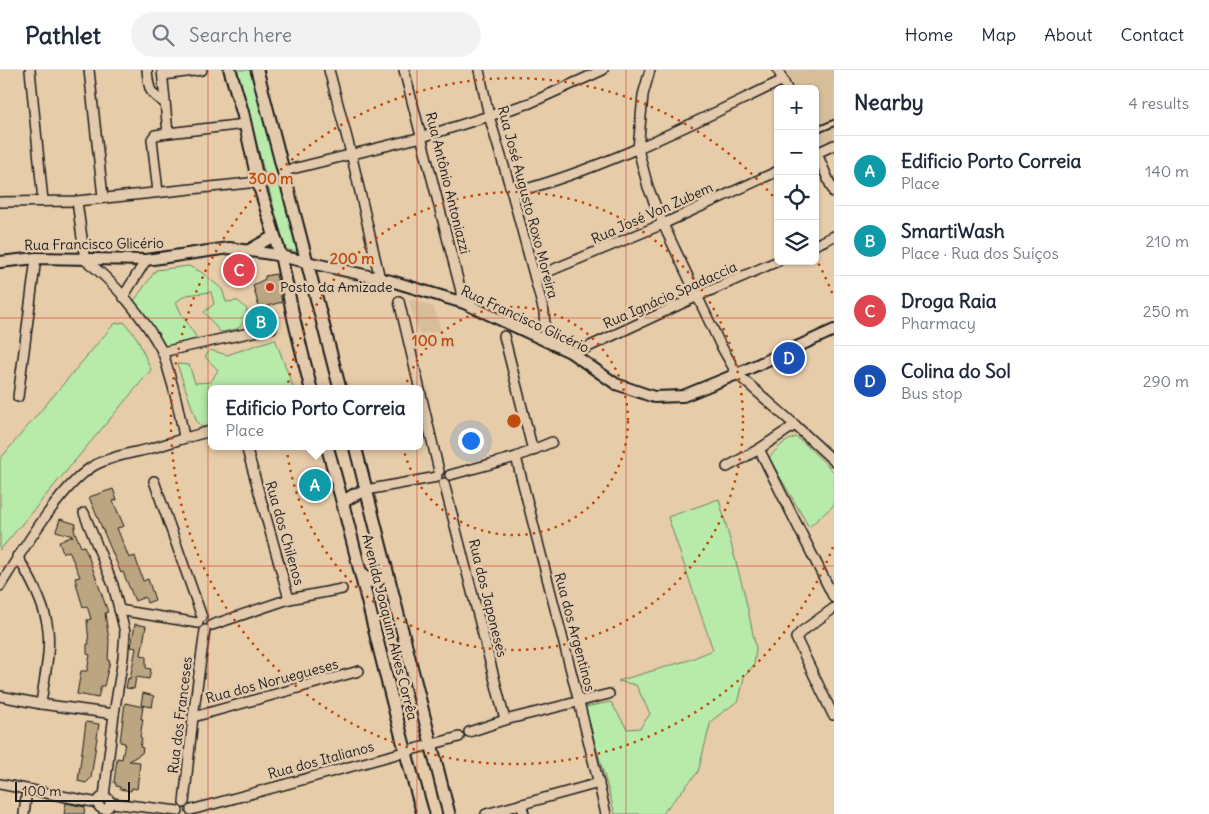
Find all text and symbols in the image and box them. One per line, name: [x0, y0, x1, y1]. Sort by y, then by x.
search box: [131, 12, 481, 57]
text: Pathlet: [25, 20, 101, 50]
icon: search: [149, 21, 177, 49]
text: Search here: [189, 23, 292, 47]
text: Home: [905, 23, 953, 46]
text: Map: [981, 23, 1016, 46]
text: About: [1044, 23, 1092, 46]
text: Contact: [1120, 23, 1184, 46]
map controls: [774, 85, 819, 265]
button: +: [774, 85, 819, 130]
text: Nearby: [854, 89, 924, 116]
text: 4 results: [1128, 93, 1189, 113]
street label: Rua José Augusto Roxo Moreira: [494, 104, 562, 300]
street label: Rua Antônio Antoniazzi: [422, 110, 474, 256]
button: −: [774, 130, 819, 175]
text: Edificio Porto Correia: [901, 149, 1081, 173]
text: A: [865, 161, 875, 181]
text: 140 m: [1145, 161, 1189, 181]
text: 300 m: [249, 169, 294, 188]
text: Place: [901, 173, 940, 193]
button: locate: [774, 175, 819, 220]
street label: Rua José Von Zubem: [588, 178, 716, 248]
text: SmartiWash: [901, 219, 1005, 243]
button: layers: [774, 220, 819, 265]
text: B: [865, 231, 875, 251]
text: 210 m: [1146, 231, 1189, 251]
street label: Rua Francisco Glicério: [24, 234, 164, 254]
text: Place · Rua dos Suíços: [901, 243, 1059, 263]
text: 200 m: [330, 249, 374, 268]
pin: C: [223, 251, 255, 289]
street label: Rua Ignácio Spadaccia: [600, 257, 740, 333]
place label: Posto da Amizade: [280, 278, 392, 296]
marker: Posto da Amizade: [264, 281, 276, 293]
street label: Rua Francisco Glicério: [458, 281, 592, 357]
text: Droga Raia: [901, 289, 997, 313]
text: C: [865, 301, 875, 321]
text: 250 m: [1143, 301, 1189, 321]
pin: B: [245, 303, 277, 341]
text: Pharmacy: [901, 313, 976, 333]
text: 100 m: [412, 331, 454, 350]
pin: D: [773, 339, 805, 377]
text: Colina do Sol: [901, 359, 1011, 383]
text: D: [864, 371, 876, 391]
text: 290 m: [1143, 371, 1189, 391]
text: Bus stop: [901, 383, 963, 403]
popup: [208, 385, 423, 450]
text: Edificio Porto Correia: [225, 396, 406, 420]
centre of rings: [505, 412, 523, 430]
text: Place: [225, 420, 264, 440]
your location: [458, 428, 484, 454]
pin: A: [299, 466, 331, 504]
street label: Rua dos Chilenos: [262, 479, 308, 587]
street label: Avenida Joaquim Alves Corrêa: [358, 532, 422, 722]
street label: Rua dos Japoneses: [465, 537, 511, 659]
street label: Rua dos Argentinos: [550, 571, 600, 693]
street label: Rua dos Franceses: [164, 655, 196, 775]
street label: Rua dos Noruegueses: [204, 655, 340, 707]
street label: Rua dos Italianos: [266, 737, 376, 783]
scale bar: [15, 779, 130, 802]
text: 100 m: [22, 782, 62, 800]

